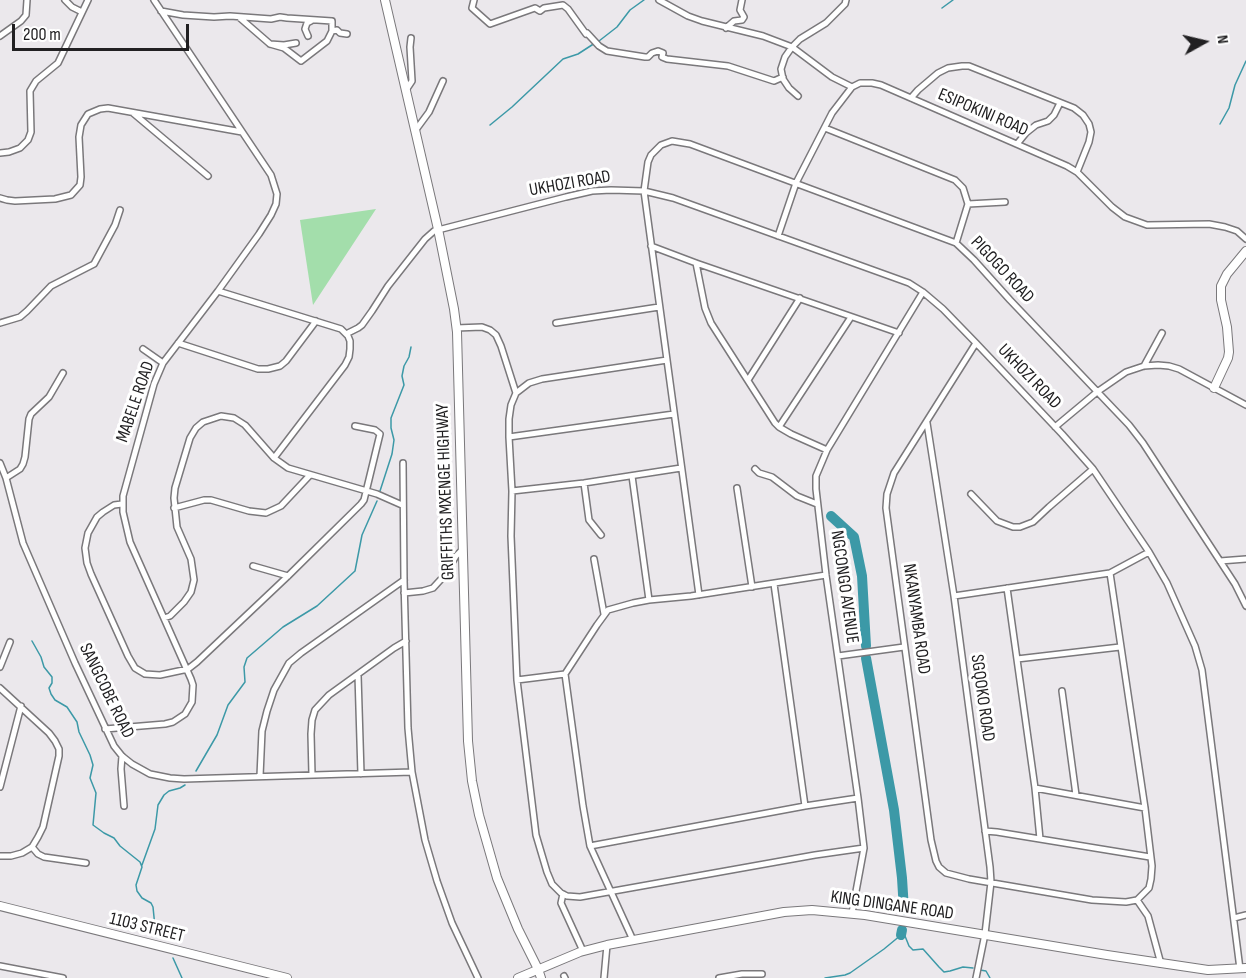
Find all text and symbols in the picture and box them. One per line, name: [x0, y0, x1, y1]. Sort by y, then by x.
scale bar: [15, 12, 192, 50]
north arrow: [1174, 12, 1234, 72]
text: 200 m: [23, 24, 61, 45]
text: N: [1212, 34, 1232, 45]
street label: ESIPOKINI ROAD: [935, 84, 1031, 142]
street label: UKHOZI ROAD: [528, 166, 612, 202]
street label: PIGOGO ROAD: [966, 232, 1038, 308]
street label: UKHOZI ROAD: [993, 340, 1065, 414]
street label: MABELE ROAD: [112, 359, 160, 445]
street label: GRIFFITHS MXENGE HIGHWAY: [432, 403, 460, 581]
street label: NGCONGO AVENUE: [825, 529, 863, 645]
street label: NKANYAMBA ROAD: [898, 562, 934, 676]
street label: SANGCOBE ROAD: [74, 640, 138, 742]
street label: SGQOKO ROAD: [965, 653, 999, 743]
street label: KING DINGANE ROAD: [829, 887, 955, 925]
street label: 1103 STREET: [107, 908, 187, 948]

